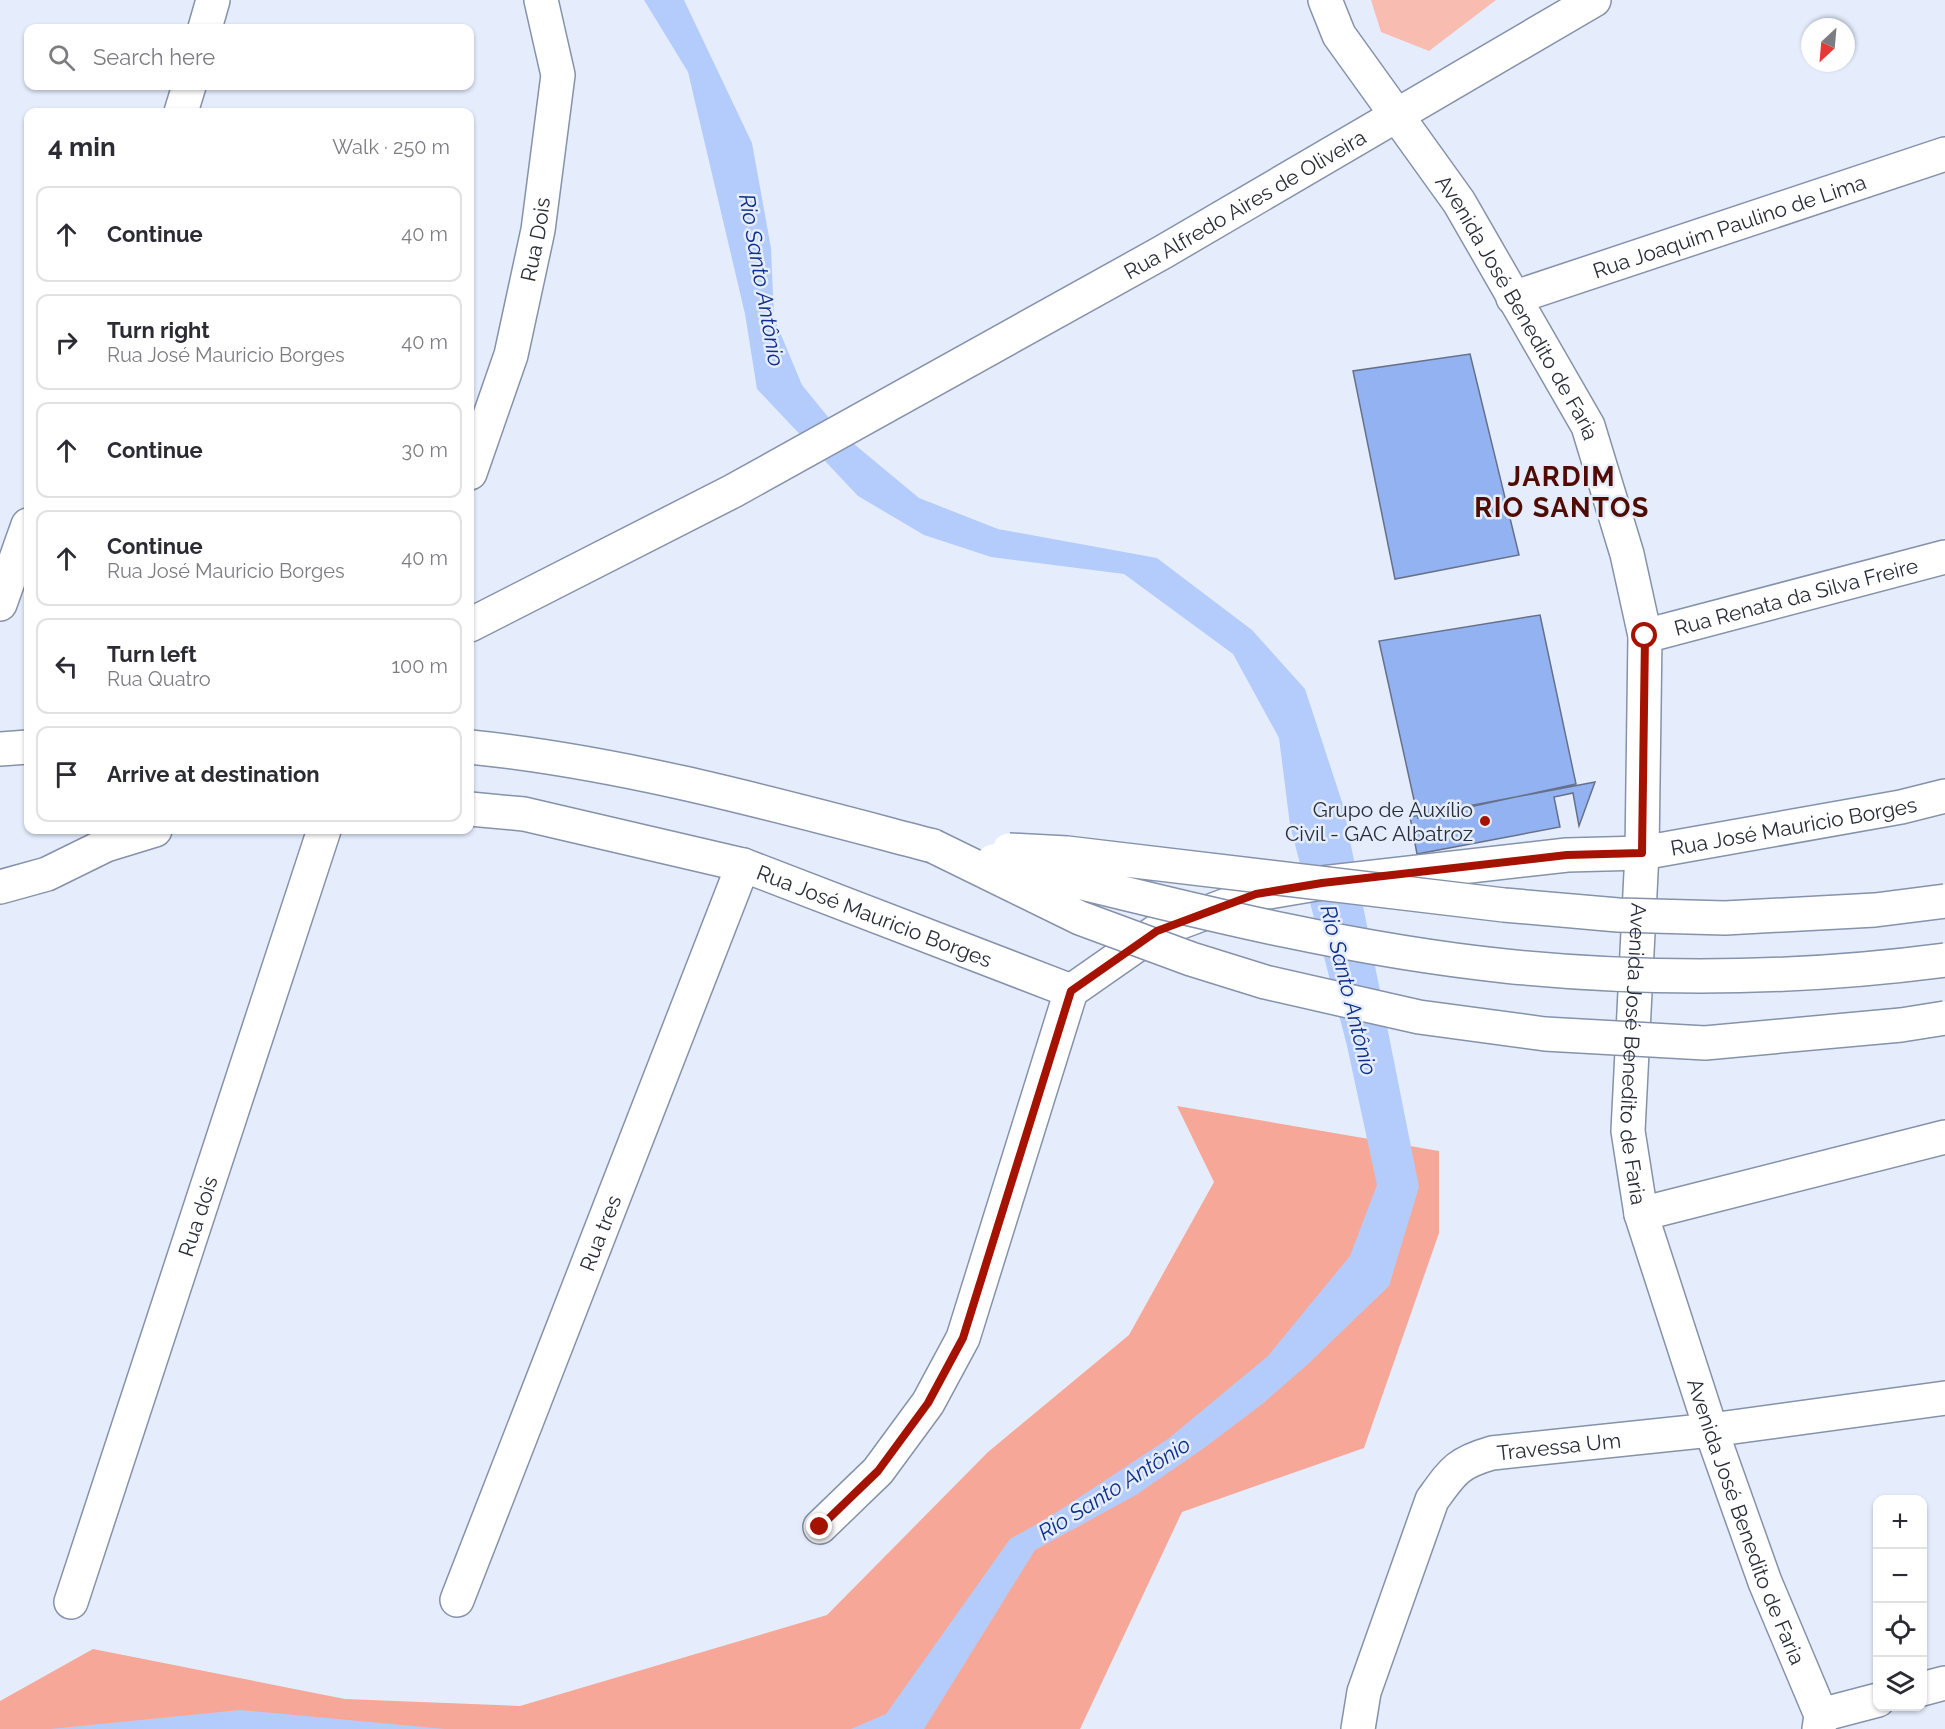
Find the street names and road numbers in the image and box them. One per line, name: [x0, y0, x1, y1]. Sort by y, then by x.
street label: Rua Alfredo Aires de Oliveira: [1119, 124, 1370, 284]
street label: Rua Joaquim Paulino de Lima: [1589, 169, 1869, 283]
street label: Avenida José Benedito de Faria: [1431, 170, 1604, 443]
street label: Rua Dois: [515, 196, 555, 284]
street label: Rua Renata da Silva Freire: [1671, 552, 1921, 640]
street label: Rua José Mauricio Borges: [1668, 791, 1919, 860]
street label: Rua José Mauricio Borges: [753, 859, 996, 972]
street label: Avenida José Benedito de Faria: [1615, 902, 1652, 1207]
street label: Rua dois: [173, 1173, 222, 1260]
street label: Rua tres: [574, 1191, 626, 1274]
street label: Avenida José Benedito de Faria: [1683, 1375, 1811, 1668]
street label: Travessa Um: [1496, 1427, 1622, 1465]

